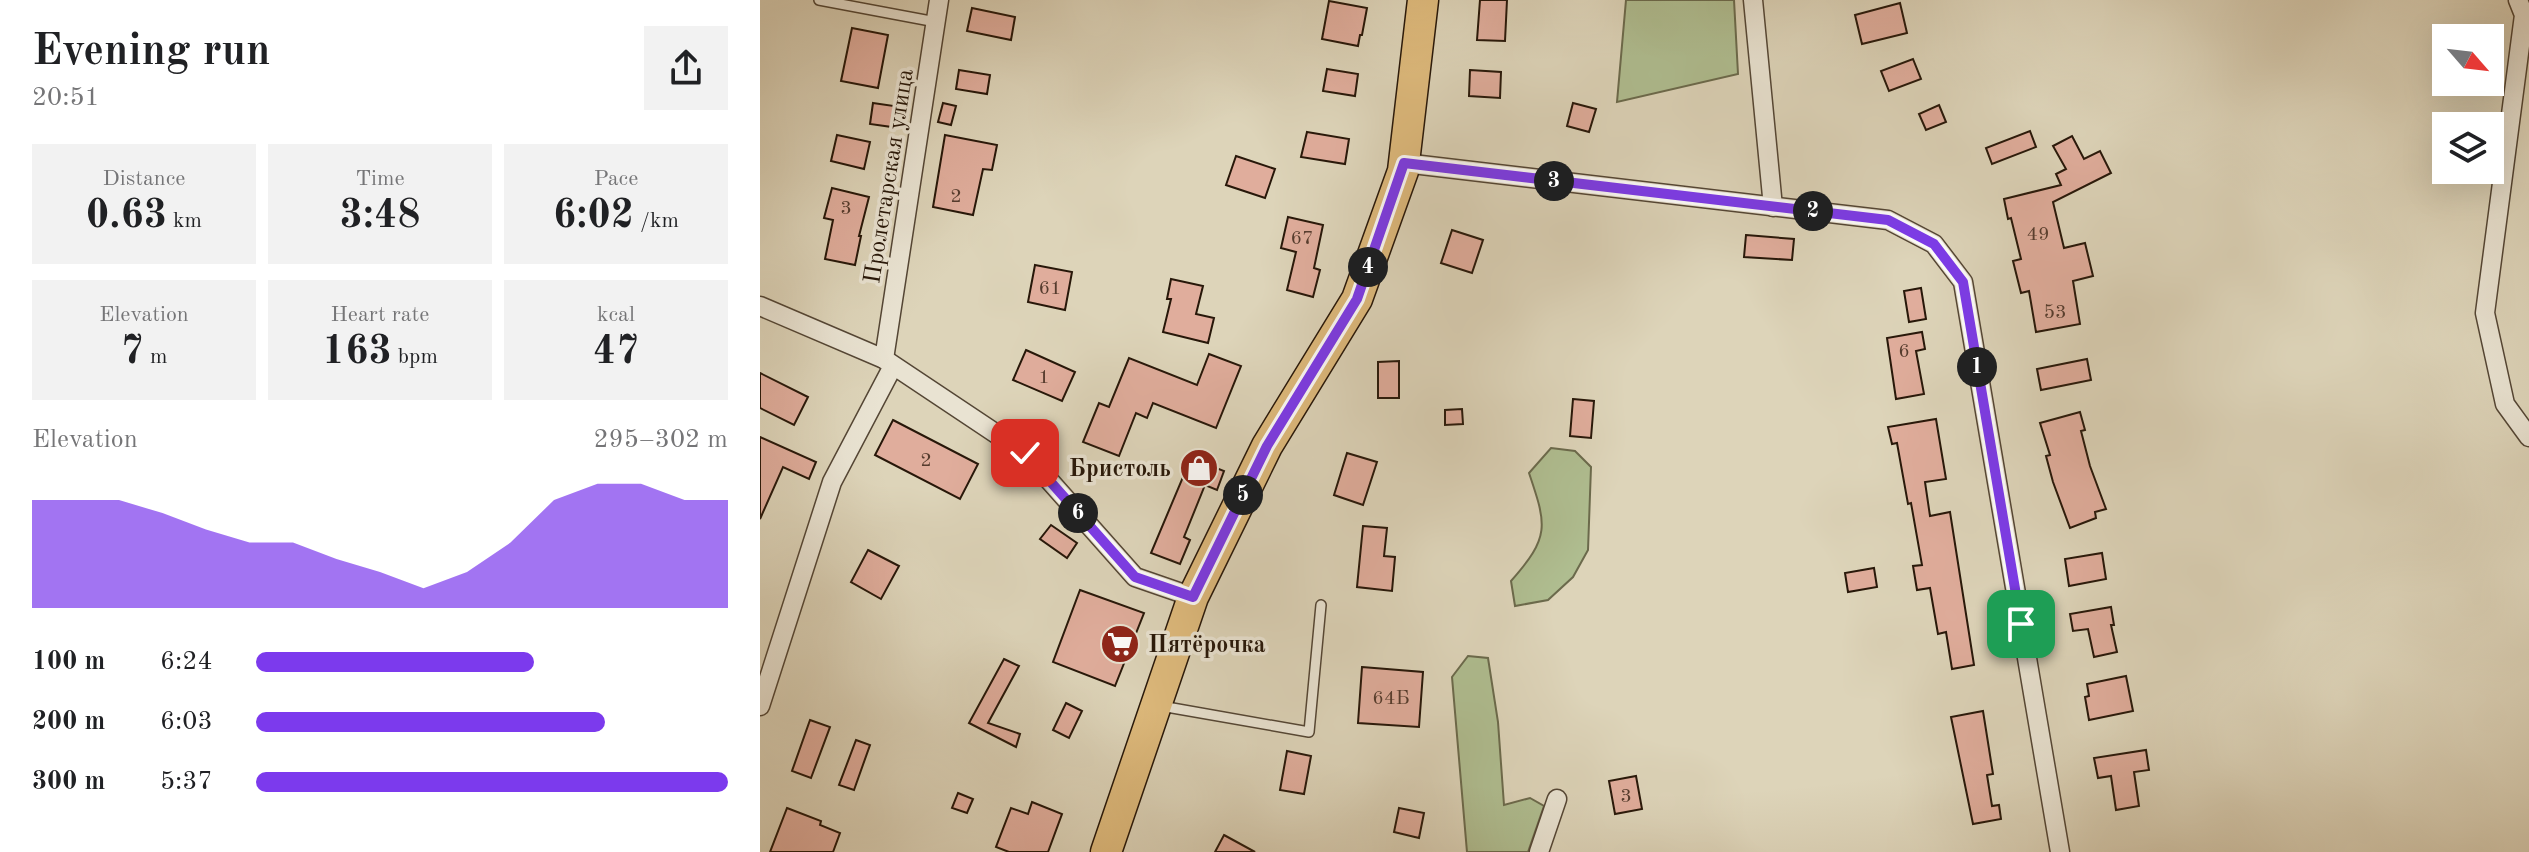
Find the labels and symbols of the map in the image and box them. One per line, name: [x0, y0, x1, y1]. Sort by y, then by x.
north arrow: [2432, 24, 2504, 96]
street label: Пролетарская улица: [861, 67, 919, 285]
pin: 3: [1534, 161, 1574, 201]
house number: 2: [950, 187, 962, 207]
pin: 2: [1793, 191, 1833, 231]
house number: 3: [840, 199, 852, 219]
house number: 49: [2026, 225, 2050, 245]
house number: 67: [1290, 229, 1314, 249]
pin: 4: [1348, 247, 1388, 287]
house number: 61: [1038, 279, 1062, 299]
house number: 53: [2043, 303, 2067, 323]
house number: 6: [1898, 342, 1910, 362]
pin: 1: [1957, 347, 1997, 387]
house number: 1: [1038, 368, 1050, 388]
pin: [991, 419, 1059, 487]
shop icon: Бристоль: [1178, 447, 1220, 489]
house number: 2: [920, 451, 932, 471]
place label: Бристоль: [1069, 458, 1171, 482]
pin: 5: [1223, 475, 1263, 515]
pin: 6: [1058, 493, 1098, 533]
pin: [1987, 590, 2055, 658]
supermarket icon: Пятёрочка: [1099, 623, 1141, 665]
place label: Пятёрочка: [1148, 634, 1266, 658]
house number: 64Б: [1372, 689, 1410, 709]
house number: 3: [1620, 787, 1632, 807]

